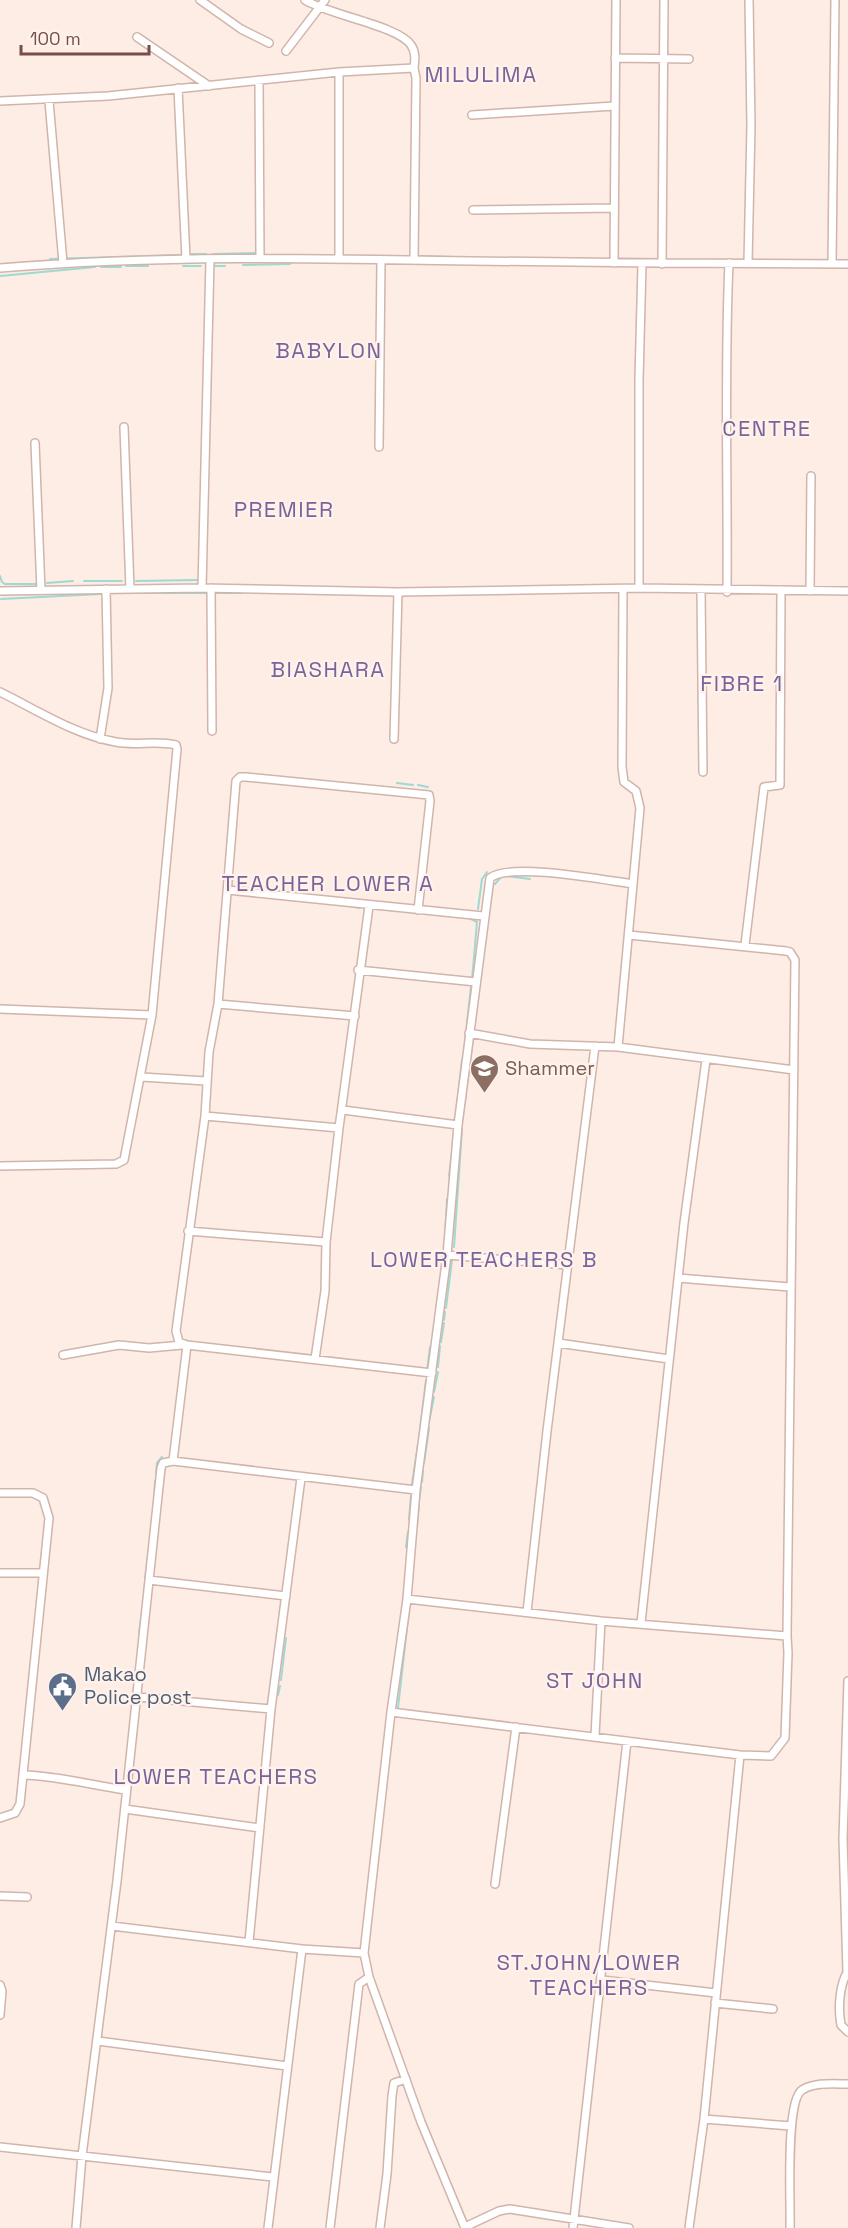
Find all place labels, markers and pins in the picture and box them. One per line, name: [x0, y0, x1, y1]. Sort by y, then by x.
school or university icon: Shammer: [468, 1052, 500, 1094]
place label: Shammer: [505, 1055, 595, 1081]
place label: Makao Police post: [84, 1661, 192, 1710]
public building icon: Makao Police post: [47, 1670, 79, 1712]

